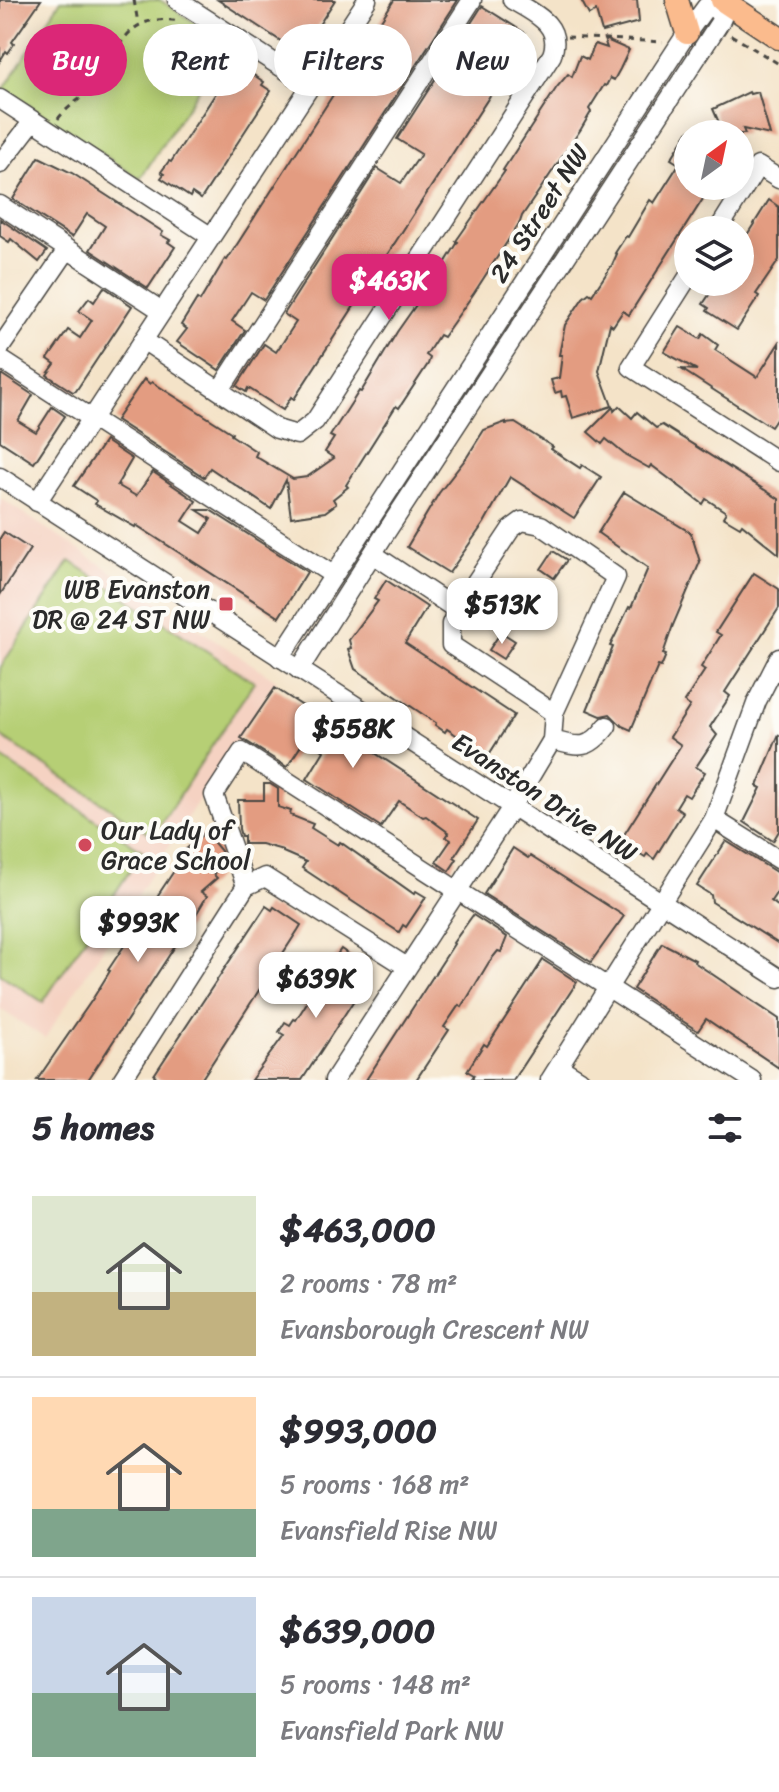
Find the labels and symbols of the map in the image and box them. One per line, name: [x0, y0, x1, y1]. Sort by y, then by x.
north arrow: [674, 120, 754, 200]
street label: 24 Street NW: [476, 133, 602, 292]
pin: $463K: [333, 254, 445, 322]
place label: WB Evanston DR @ 24 ST NW: [32, 566, 211, 642]
pin: $513K: [446, 578, 558, 646]
marker: WB Evanston DR @ 24 ST NW: [217, 595, 235, 613]
pin: $558K: [297, 702, 409, 770]
street label: Evanston Drive NW: [443, 719, 648, 875]
place label: Our Lady of Grace School: [101, 807, 251, 883]
marker: Our Lady of Grace School: [76, 836, 94, 854]
pin: $993K: [82, 896, 194, 964]
pin: $639K: [260, 952, 372, 1020]

